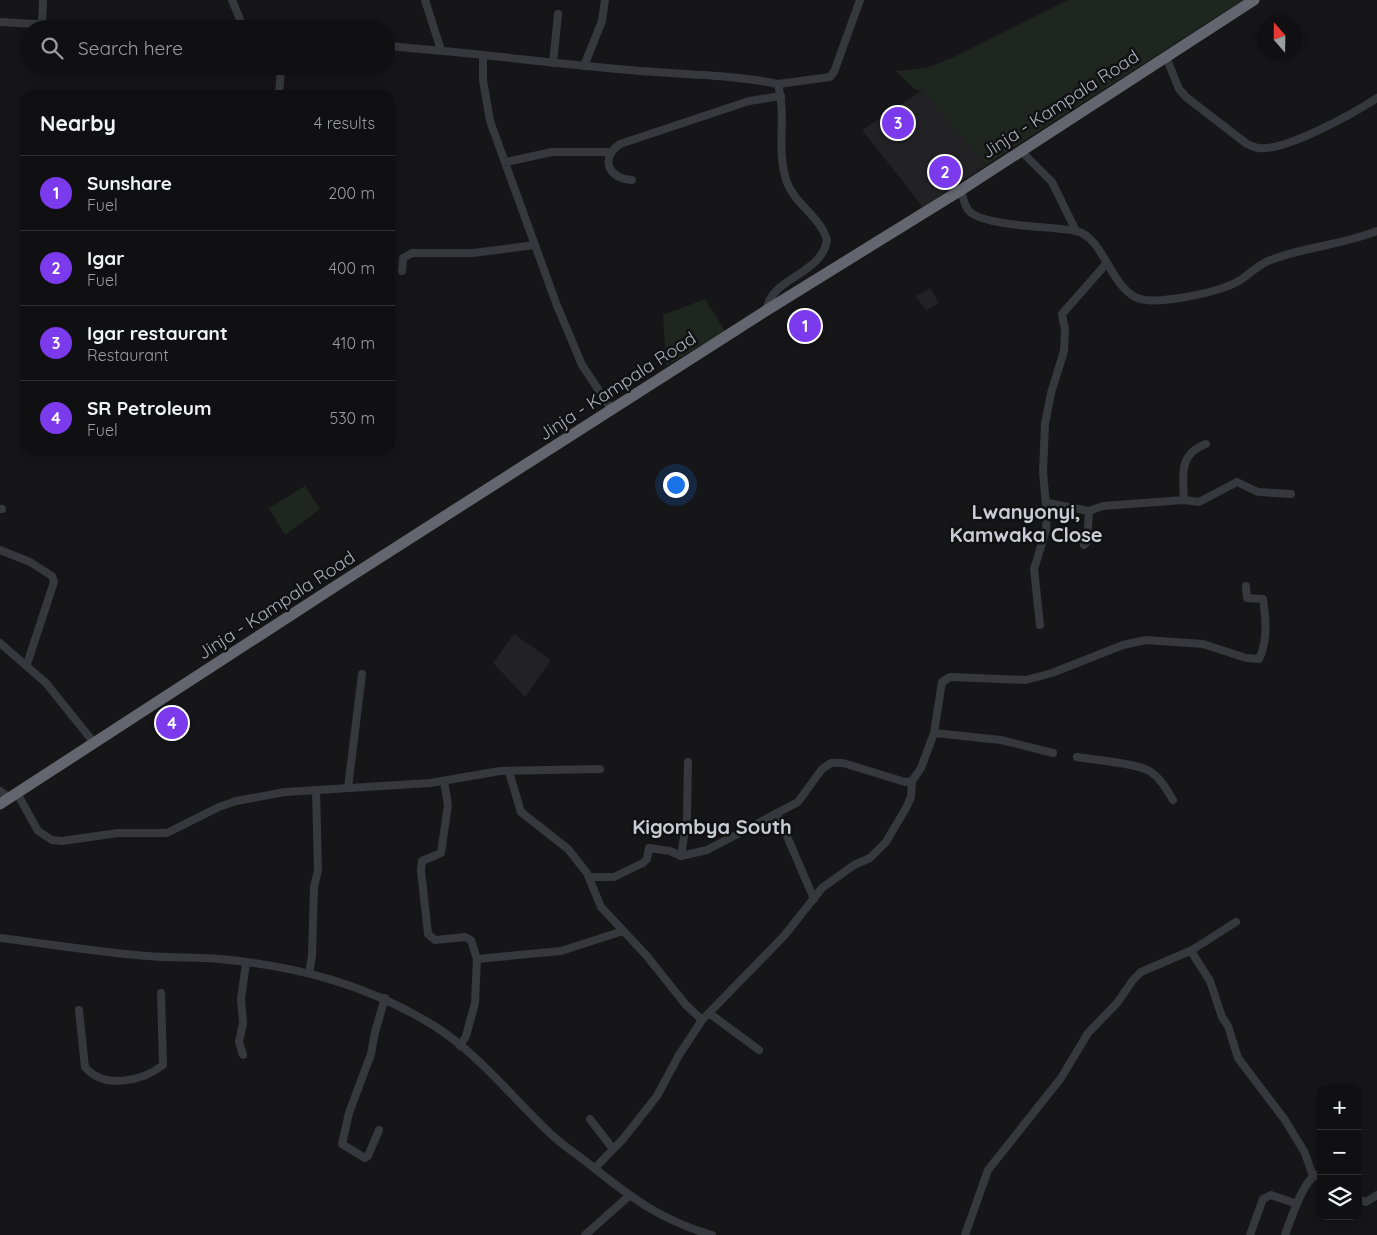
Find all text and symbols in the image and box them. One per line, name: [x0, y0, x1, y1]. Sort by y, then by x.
north arrow: [1257, 15, 1302, 60]
search box: [20, 20, 395, 75]
icon: search: [38, 34, 66, 62]
text: Search here: [78, 36, 183, 60]
street label: Jinja - Kampala Road: [977, 44, 1143, 164]
pin: 3: [882, 104, 914, 142]
text: Nearby: [40, 110, 116, 136]
text: 4 results: [314, 113, 375, 133]
pin: 2: [929, 153, 961, 191]
text: Sunshare: [87, 171, 172, 195]
text: 1: [53, 183, 59, 203]
text: 200 m: [328, 183, 375, 203]
text: Fuel: [87, 195, 118, 215]
text: Igar: [87, 246, 124, 270]
text: 2: [51, 258, 61, 278]
text: 400 m: [329, 258, 375, 278]
text: Fuel: [87, 270, 118, 290]
pin: 1: [789, 307, 821, 345]
text: Igar restaurant: [87, 321, 228, 345]
street label: Jinja - Kampala Road: [534, 326, 700, 446]
text: 3: [52, 333, 60, 353]
text: 410 m: [332, 333, 375, 353]
text: Restaurant: [87, 345, 169, 365]
text: SR Petroleum: [87, 396, 211, 420]
text: 4: [51, 408, 61, 428]
text: 530 m: [329, 408, 375, 428]
text: Fuel: [87, 420, 118, 440]
your location: [663, 472, 689, 498]
district label: Lwanyonyi, Kamwaka Close: [949, 499, 1103, 547]
street label: Jinja - Kampala Road: [193, 545, 359, 665]
pin: 4: [156, 704, 188, 742]
district label: Kigombya South: [632, 814, 792, 839]
map controls: [1317, 1085, 1362, 1220]
button: +: [1317, 1085, 1362, 1130]
button: −: [1317, 1130, 1362, 1175]
button: layers: [1317, 1175, 1362, 1220]

